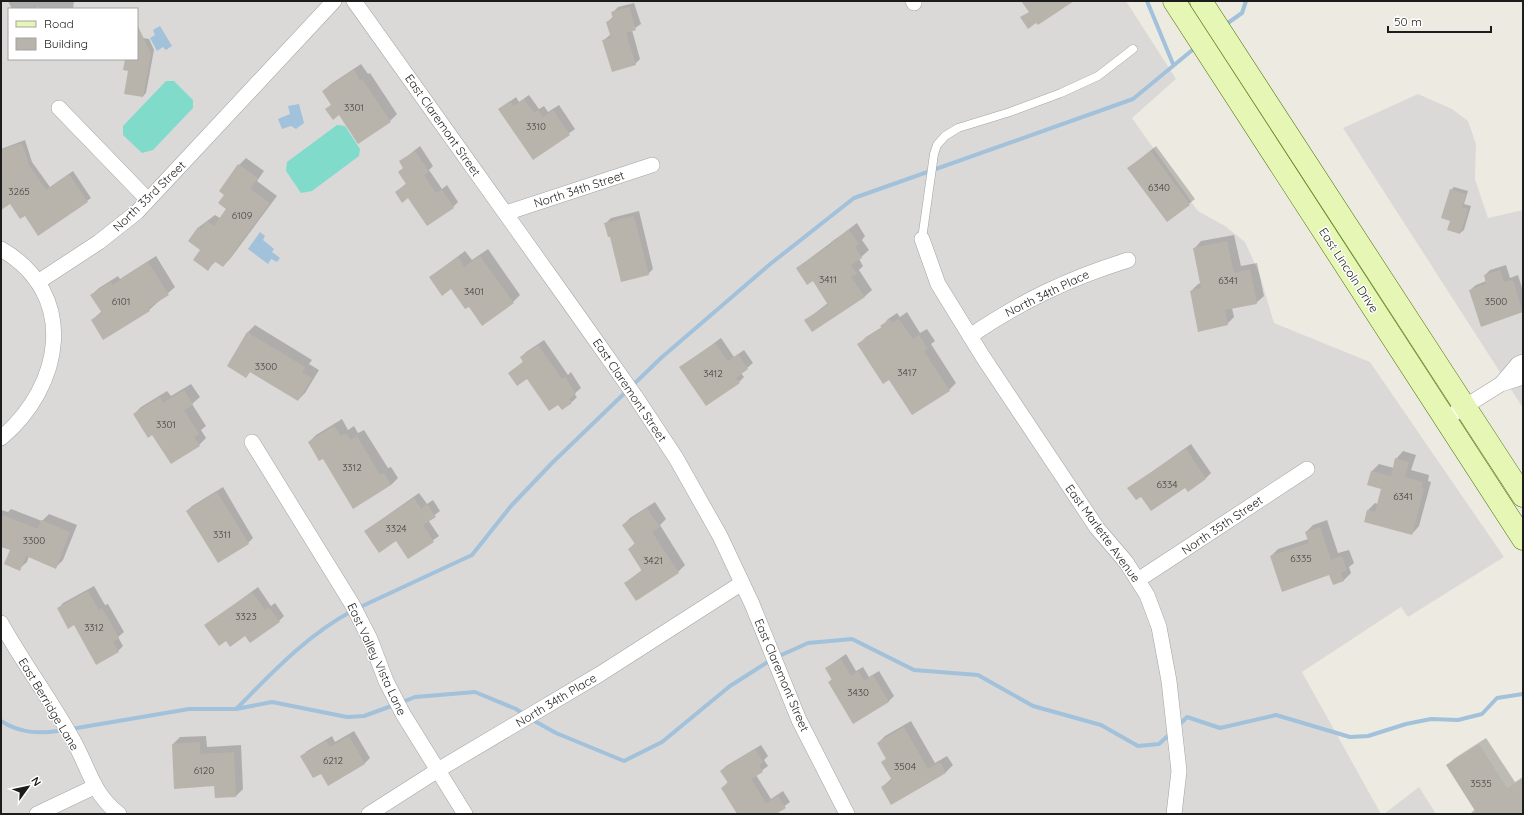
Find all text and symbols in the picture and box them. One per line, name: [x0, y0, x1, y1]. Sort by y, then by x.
legend: [8, 8, 138, 60]
scale bar: [1388, 8, 1491, 34]
text: 50 m: [1394, 14, 1422, 29]
text: Road: [44, 16, 74, 31]
text: Building: [44, 36, 88, 51]
street label: East Claremont Street: [402, 71, 484, 179]
house number: 3301: [344, 101, 364, 114]
house number: 3310: [526, 120, 546, 133]
street label: North 33rd Street: [110, 158, 188, 234]
street label: North 34th Street: [532, 167, 626, 211]
house number: 6340: [1148, 181, 1170, 194]
house number: 3265: [8, 185, 30, 198]
house number: 6109: [232, 209, 253, 222]
street label: East Lincoln Drive: [1316, 225, 1382, 315]
street label: North 34th Place: [1002, 266, 1092, 320]
house number: 3411: [819, 273, 837, 286]
house number: 6341: [1218, 274, 1238, 287]
house number: 3401: [464, 285, 484, 298]
house number: 6101: [112, 295, 130, 308]
house number: 3500: [1485, 295, 1507, 308]
street label: East Claremont Street: [590, 336, 670, 444]
house number: 3300: [255, 360, 277, 373]
house number: 3417: [897, 366, 917, 379]
house number: 3412: [703, 367, 723, 380]
house number: 3301: [156, 418, 176, 431]
house number: 3312: [342, 461, 362, 474]
house number: 6334: [1156, 478, 1178, 491]
street label: East Marlette Avenue: [1062, 481, 1144, 585]
house number: 6341: [1393, 490, 1413, 503]
street label: North 35th Street: [1179, 492, 1265, 558]
house number: 3324: [385, 522, 407, 535]
house number: 3311: [213, 528, 231, 541]
house number: 3300: [23, 534, 45, 547]
house number: 6335: [1290, 552, 1312, 565]
house number: 3421: [643, 554, 663, 567]
street label: East Valley Vista Lane: [344, 600, 410, 718]
house number: 3323: [235, 610, 257, 623]
street label: East Claremont Street: [751, 616, 813, 734]
house number: 3312: [84, 621, 104, 634]
street label: East Berridge Lane: [15, 655, 83, 753]
street label: North 34th Place: [513, 670, 599, 730]
house number: 3430: [847, 686, 869, 699]
house number: 6212: [323, 754, 344, 767]
house number: 3504: [894, 760, 916, 773]
house number: 6120: [194, 764, 214, 777]
north arrow: [8, 767, 48, 807]
text: N: [28, 774, 44, 789]
house number: 3535: [1470, 777, 1492, 790]

